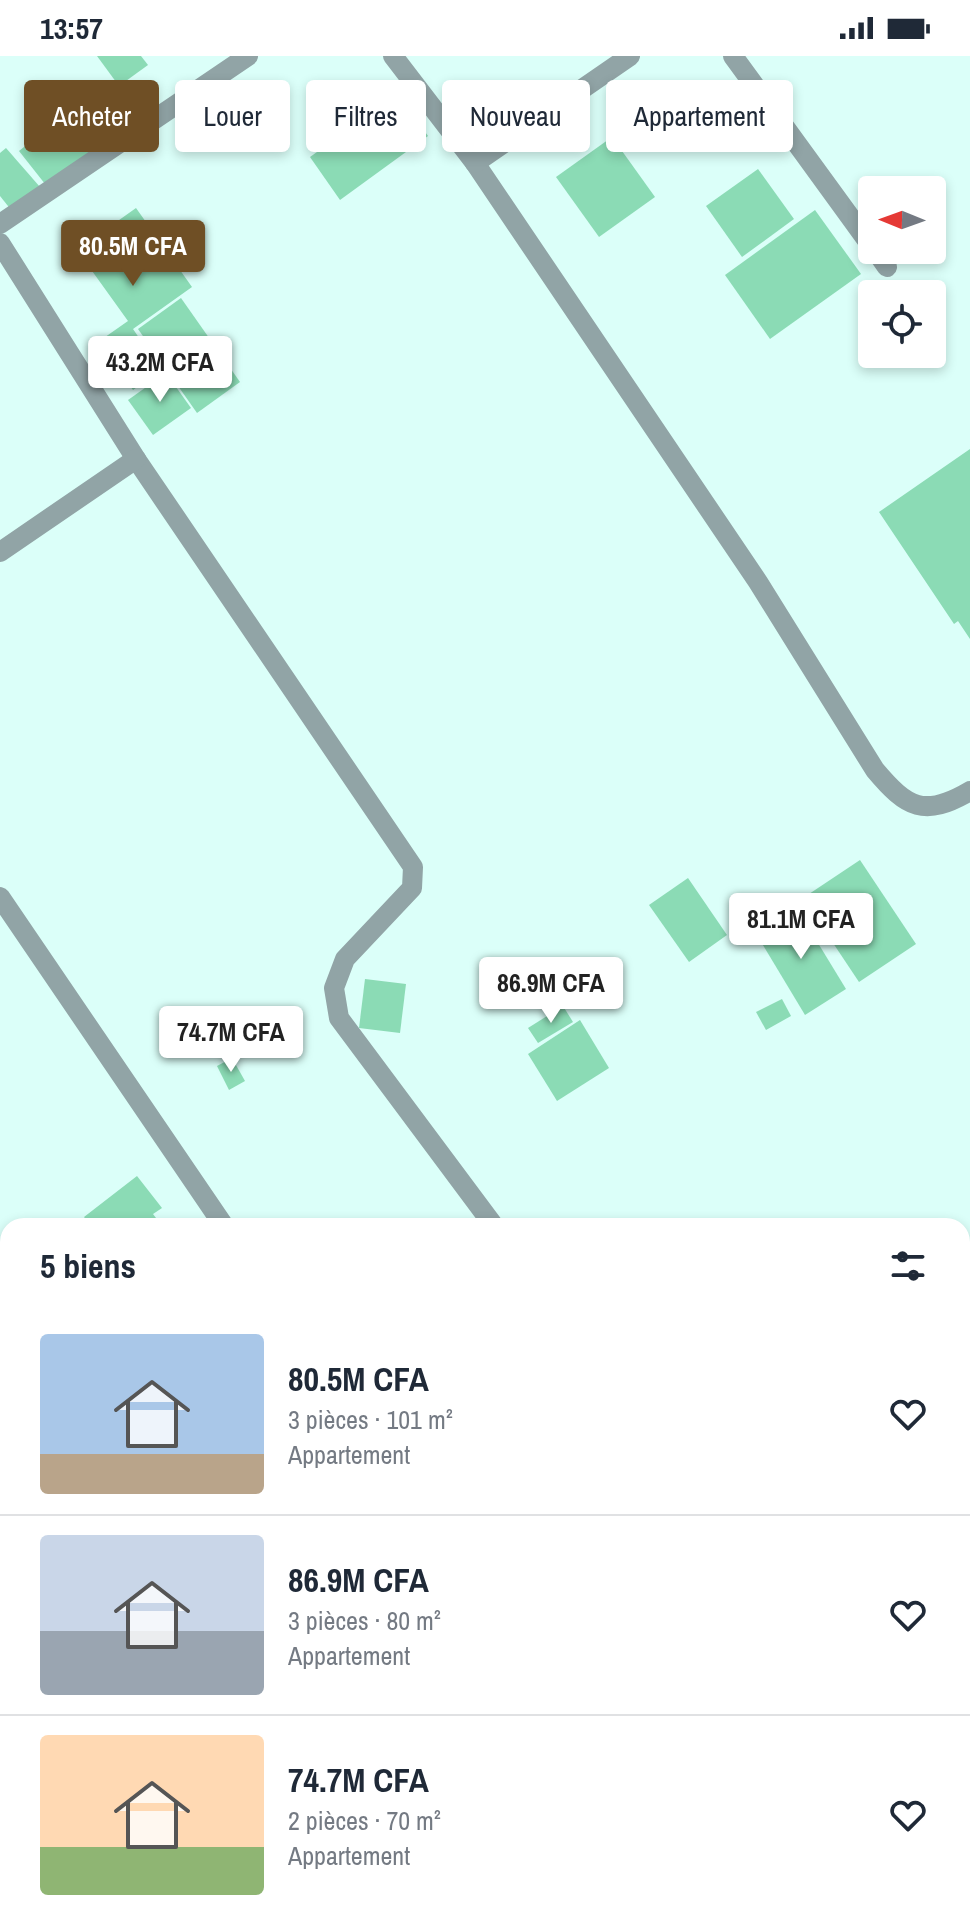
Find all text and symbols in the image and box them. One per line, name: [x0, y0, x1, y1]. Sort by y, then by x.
text: 13:57: [40, 8, 103, 48]
chip: Acheter: [24, 80, 159, 152]
chip: Louer: [175, 80, 290, 152]
chip: Filtres: [306, 80, 426, 152]
chip: Nouveau: [442, 80, 590, 152]
chip: Appartement: [606, 80, 793, 152]
north arrow: [858, 176, 946, 264]
map controls: [858, 176, 946, 368]
pin: 80.5M CFA: [41, 220, 225, 288]
text: 80.5M CFA: [79, 228, 187, 263]
button: locate: [858, 280, 946, 368]
pin: 43.2M CFA: [68, 336, 252, 404]
text: 43.2M CFA: [106, 344, 214, 379]
pin: 81.1M CFA: [709, 893, 893, 961]
text: 81.1M CFA: [747, 901, 855, 936]
pin: 86.9M CFA: [459, 957, 643, 1025]
text: 86.9M CFA: [497, 965, 605, 1000]
pin: 74.7M CFA: [139, 1006, 323, 1074]
text: 74.7M CFA: [177, 1014, 285, 1049]
text: 5 biens: [40, 1243, 136, 1289]
icon: filters: [886, 1244, 930, 1288]
text: 80.5M CFA: [288, 1356, 429, 1402]
icon: home: [104, 1366, 200, 1462]
icon: heart: [886, 1392, 930, 1436]
text: 3 pièces · 101 m²: [288, 1402, 453, 1437]
text: Appartement: [288, 1437, 410, 1472]
text: 86.9M CFA: [288, 1557, 429, 1603]
icon: home: [104, 1567, 200, 1663]
icon: heart: [886, 1593, 930, 1637]
text: 3 pièces · 80 m²: [288, 1603, 441, 1638]
text: Appartement: [288, 1638, 410, 1673]
text: 74.7M CFA: [288, 1757, 429, 1803]
icon: home: [104, 1767, 200, 1863]
icon: heart: [886, 1793, 930, 1837]
text: 2 pièces · 70 m²: [288, 1803, 441, 1838]
text: Appartement: [288, 1838, 410, 1873]

